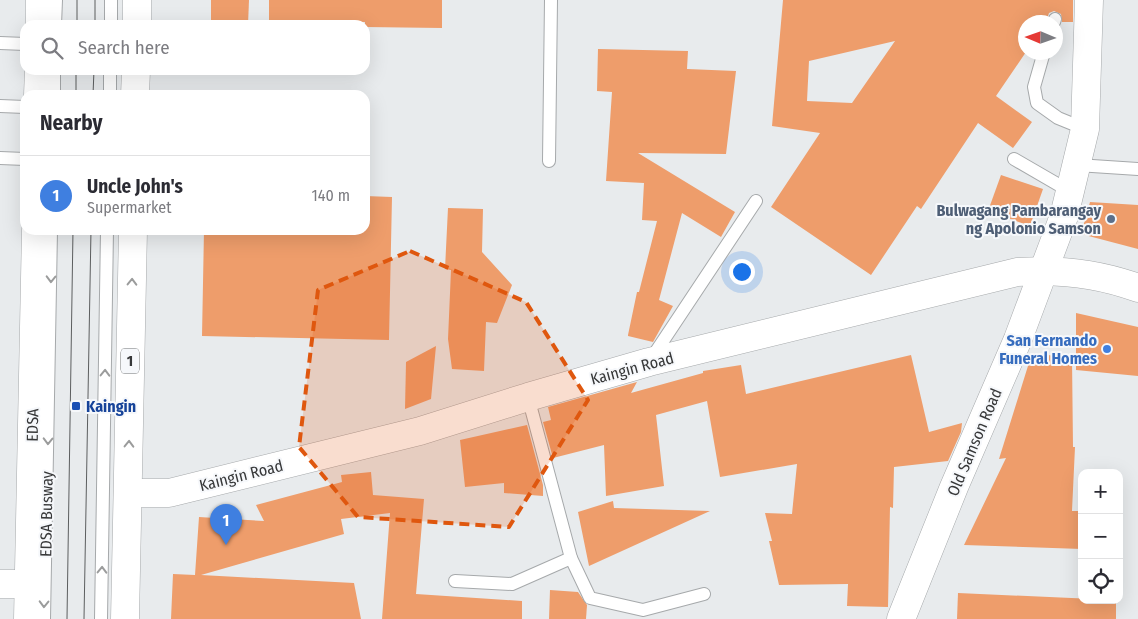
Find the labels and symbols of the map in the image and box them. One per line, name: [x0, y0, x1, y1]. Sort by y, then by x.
north arrow: [1018, 15, 1063, 60]
place label: Bulwagang Pambarangay ng Apolonio Samson: [936, 201, 1101, 238]
marker: Bulwagang Pambarangay ng Apolonio Samson: [1105, 213, 1117, 225]
your location: [729, 259, 755, 285]
one-way arrow: [45, 275, 56, 283]
one-way arrow: [127, 277, 137, 285]
place label: San Fernando Funeral Homes: [999, 331, 1097, 368]
marker: San Fernando Funeral Homes: [1101, 343, 1113, 355]
road number: 1: [121, 348, 139, 374]
street label: Kaingin Road: [588, 348, 676, 389]
one-way arrow: [100, 369, 110, 376]
street label: Old Samson Road: [943, 385, 1006, 499]
place label: Kaingin: [86, 397, 136, 416]
marker: Kaingin: [70, 400, 82, 412]
street label: EDSA: [23, 408, 42, 442]
one-way arrow: [42, 437, 53, 445]
one-way arrow: [124, 440, 134, 448]
street label: Kaingin Road: [197, 456, 285, 495]
street label: EDSA Busway: [36, 470, 57, 557]
pin: 1: [210, 504, 242, 545]
one-way arrow: [97, 566, 107, 574]
one-way arrow: [39, 600, 50, 608]

